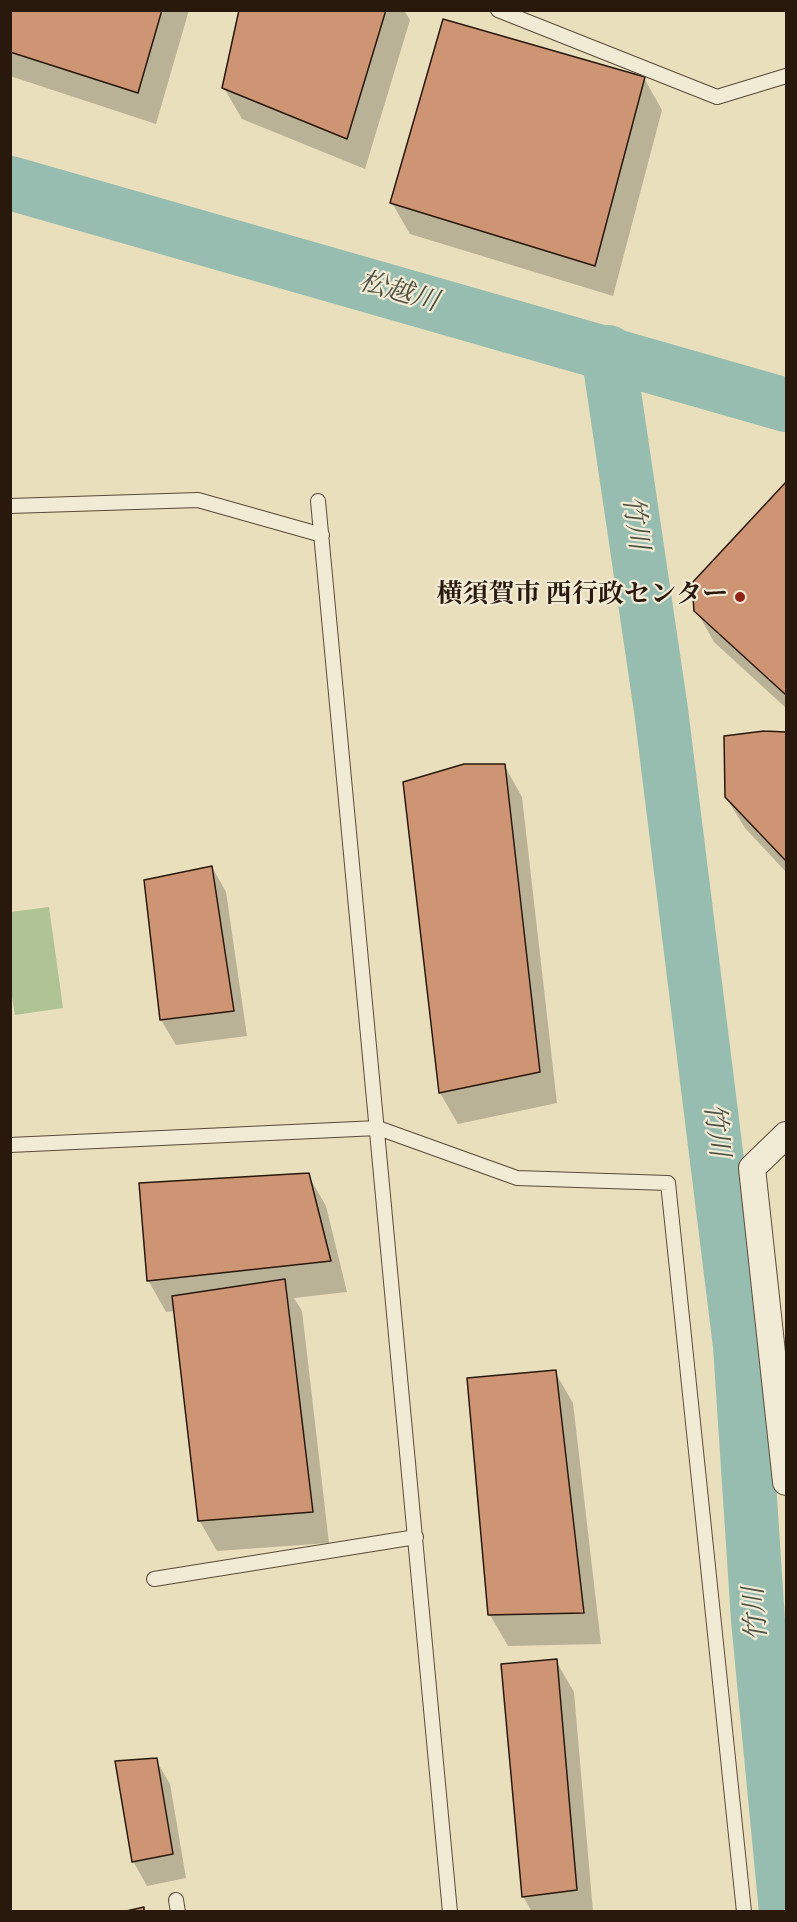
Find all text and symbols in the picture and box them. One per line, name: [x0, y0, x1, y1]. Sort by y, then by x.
water label: 松越川: [355, 267, 441, 321]
water label: 竹川: [613, 494, 653, 552]
place label: 横須賀市 西行政センター: [436, 581, 728, 613]
marker: 横須賀市 西行政センター: [733, 590, 747, 604]
water label: 竹川: [695, 1101, 733, 1159]
water label: 竹川: [740, 1586, 776, 1642]

